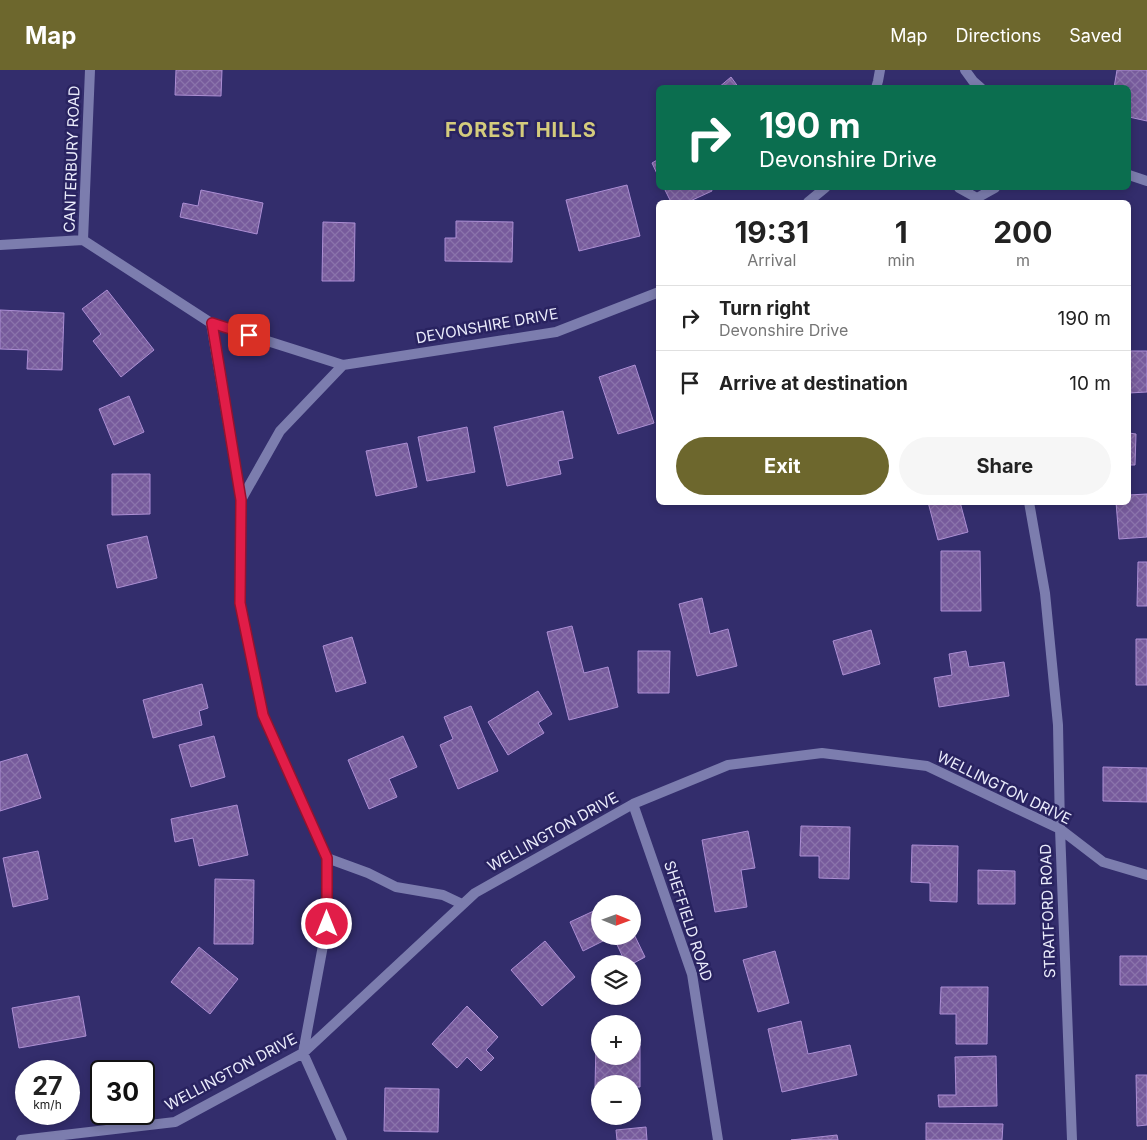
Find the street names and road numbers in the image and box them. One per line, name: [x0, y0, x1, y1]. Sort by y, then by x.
street label: CANTERBURY ROAD: [59, 85, 84, 233]
street label: DEVONSHIRE DRIVE: [414, 304, 559, 347]
street label: WELLINGTON DRIVE: [934, 747, 1074, 828]
street label: WELLINGTON DRIVE: [484, 788, 622, 875]
street label: STRATFORD ROAD: [1036, 843, 1059, 979]
street label: SHEFFIELD ROAD: [660, 858, 717, 984]
street label: WELLINGTON DRIVE: [161, 1029, 300, 1114]

